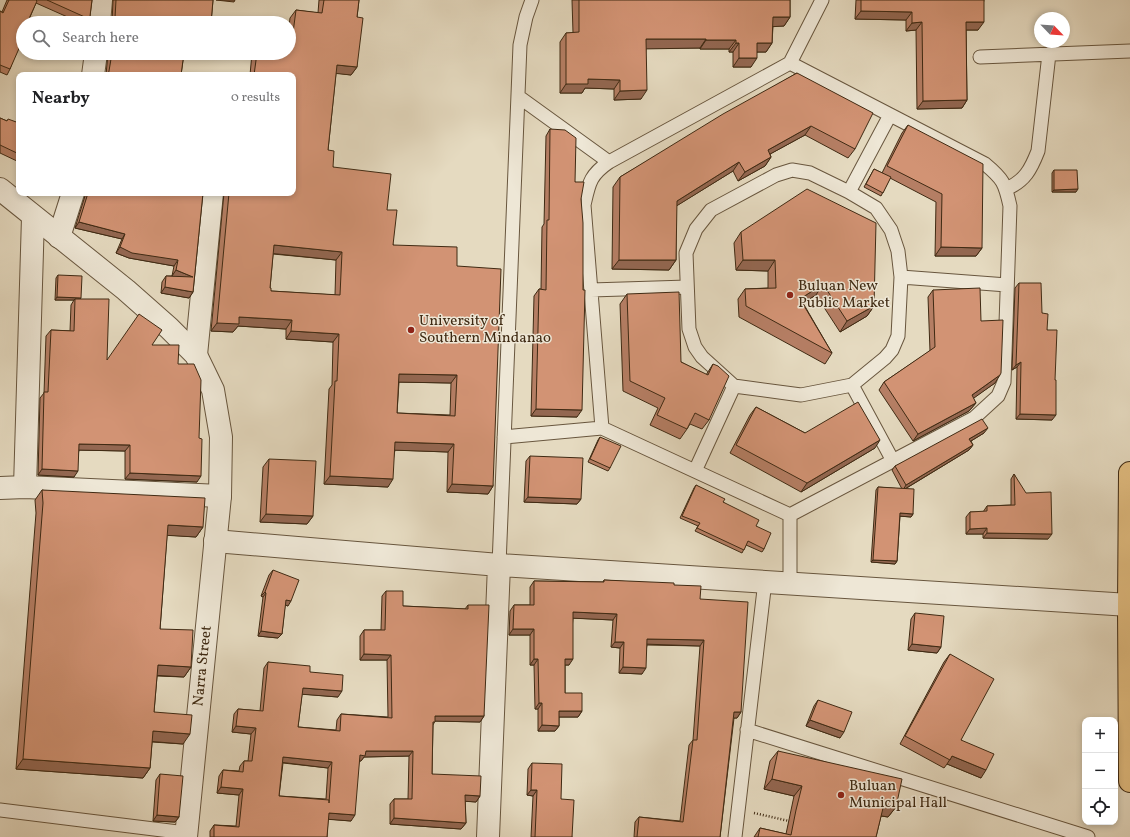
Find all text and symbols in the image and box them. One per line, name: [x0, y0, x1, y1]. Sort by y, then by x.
north arrow: [1034, 12, 1070, 48]
search box: [16, 16, 296, 60]
icon: search: [30, 27, 52, 49]
text: Search here: [62, 28, 139, 49]
text: Nearby: [32, 87, 90, 110]
text: 0 results: [231, 89, 280, 107]
place label: Buluan New Public Market: [798, 276, 890, 314]
marker: Buluan New Public Market: [785, 290, 795, 300]
place label: University of Southern Mindanao: [419, 311, 551, 349]
marker: University of Southern Mindanao: [406, 325, 416, 335]
street label: Narra Street: [188, 625, 218, 707]
map controls: [1082, 717, 1118, 825]
button: +: [1082, 717, 1118, 753]
button: −: [1082, 753, 1118, 789]
place label: Buluan Municipal Hall: [849, 776, 947, 814]
button: locate: [1082, 789, 1118, 825]
marker: Buluan Municipal Hall: [836, 790, 846, 800]

